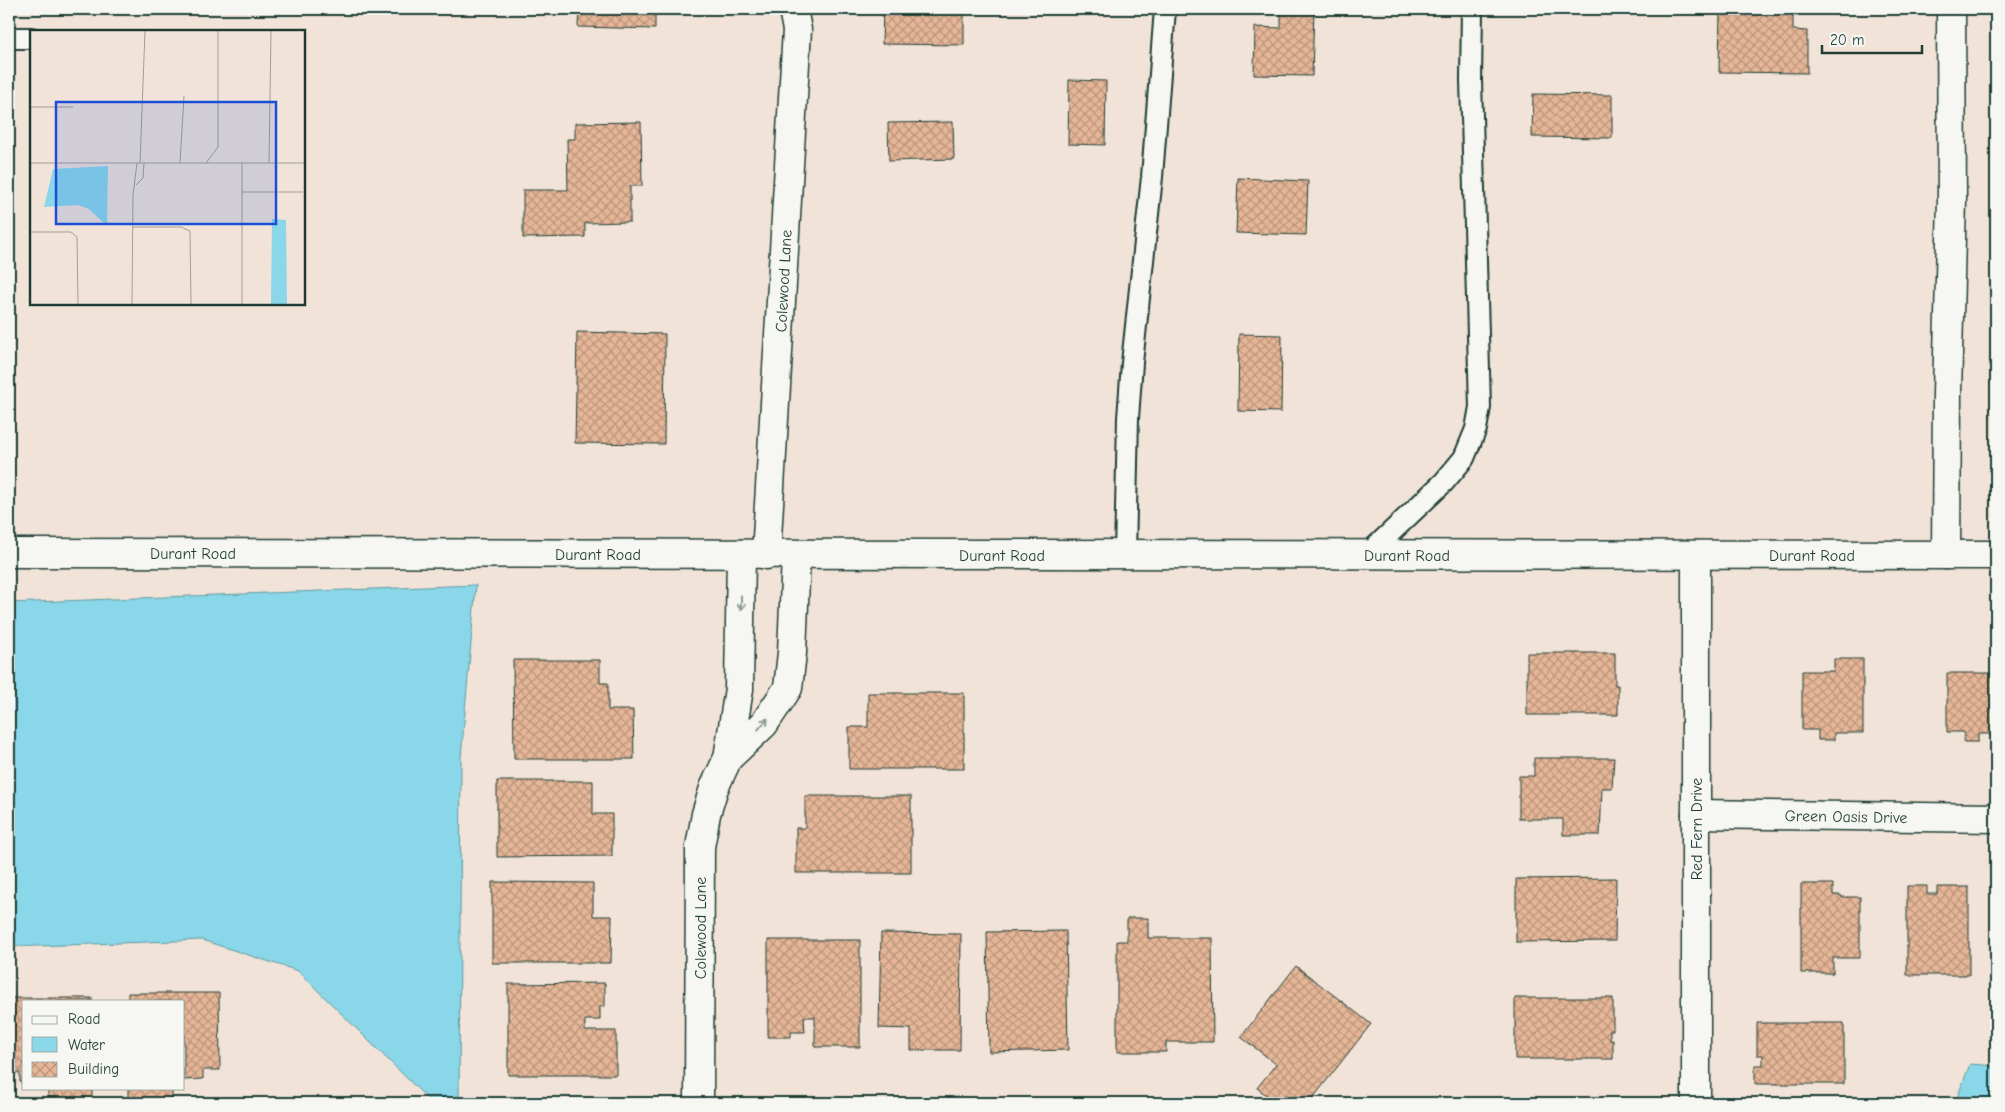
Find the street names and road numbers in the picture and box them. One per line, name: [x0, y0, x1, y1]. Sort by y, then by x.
street label: Colewood Lane: [772, 229, 796, 333]
street label: Durant Road: [150, 545, 236, 563]
street label: Durant Road: [555, 546, 641, 564]
street label: Durant Road: [959, 547, 1045, 565]
street label: Durant Road: [1364, 547, 1450, 565]
street label: Durant Road: [1769, 547, 1855, 565]
street label: Red Fern Drive: [1688, 778, 1706, 880]
street label: Green Oasis Drive: [1784, 807, 1908, 827]
street label: Colewood Lane: [692, 877, 710, 979]

